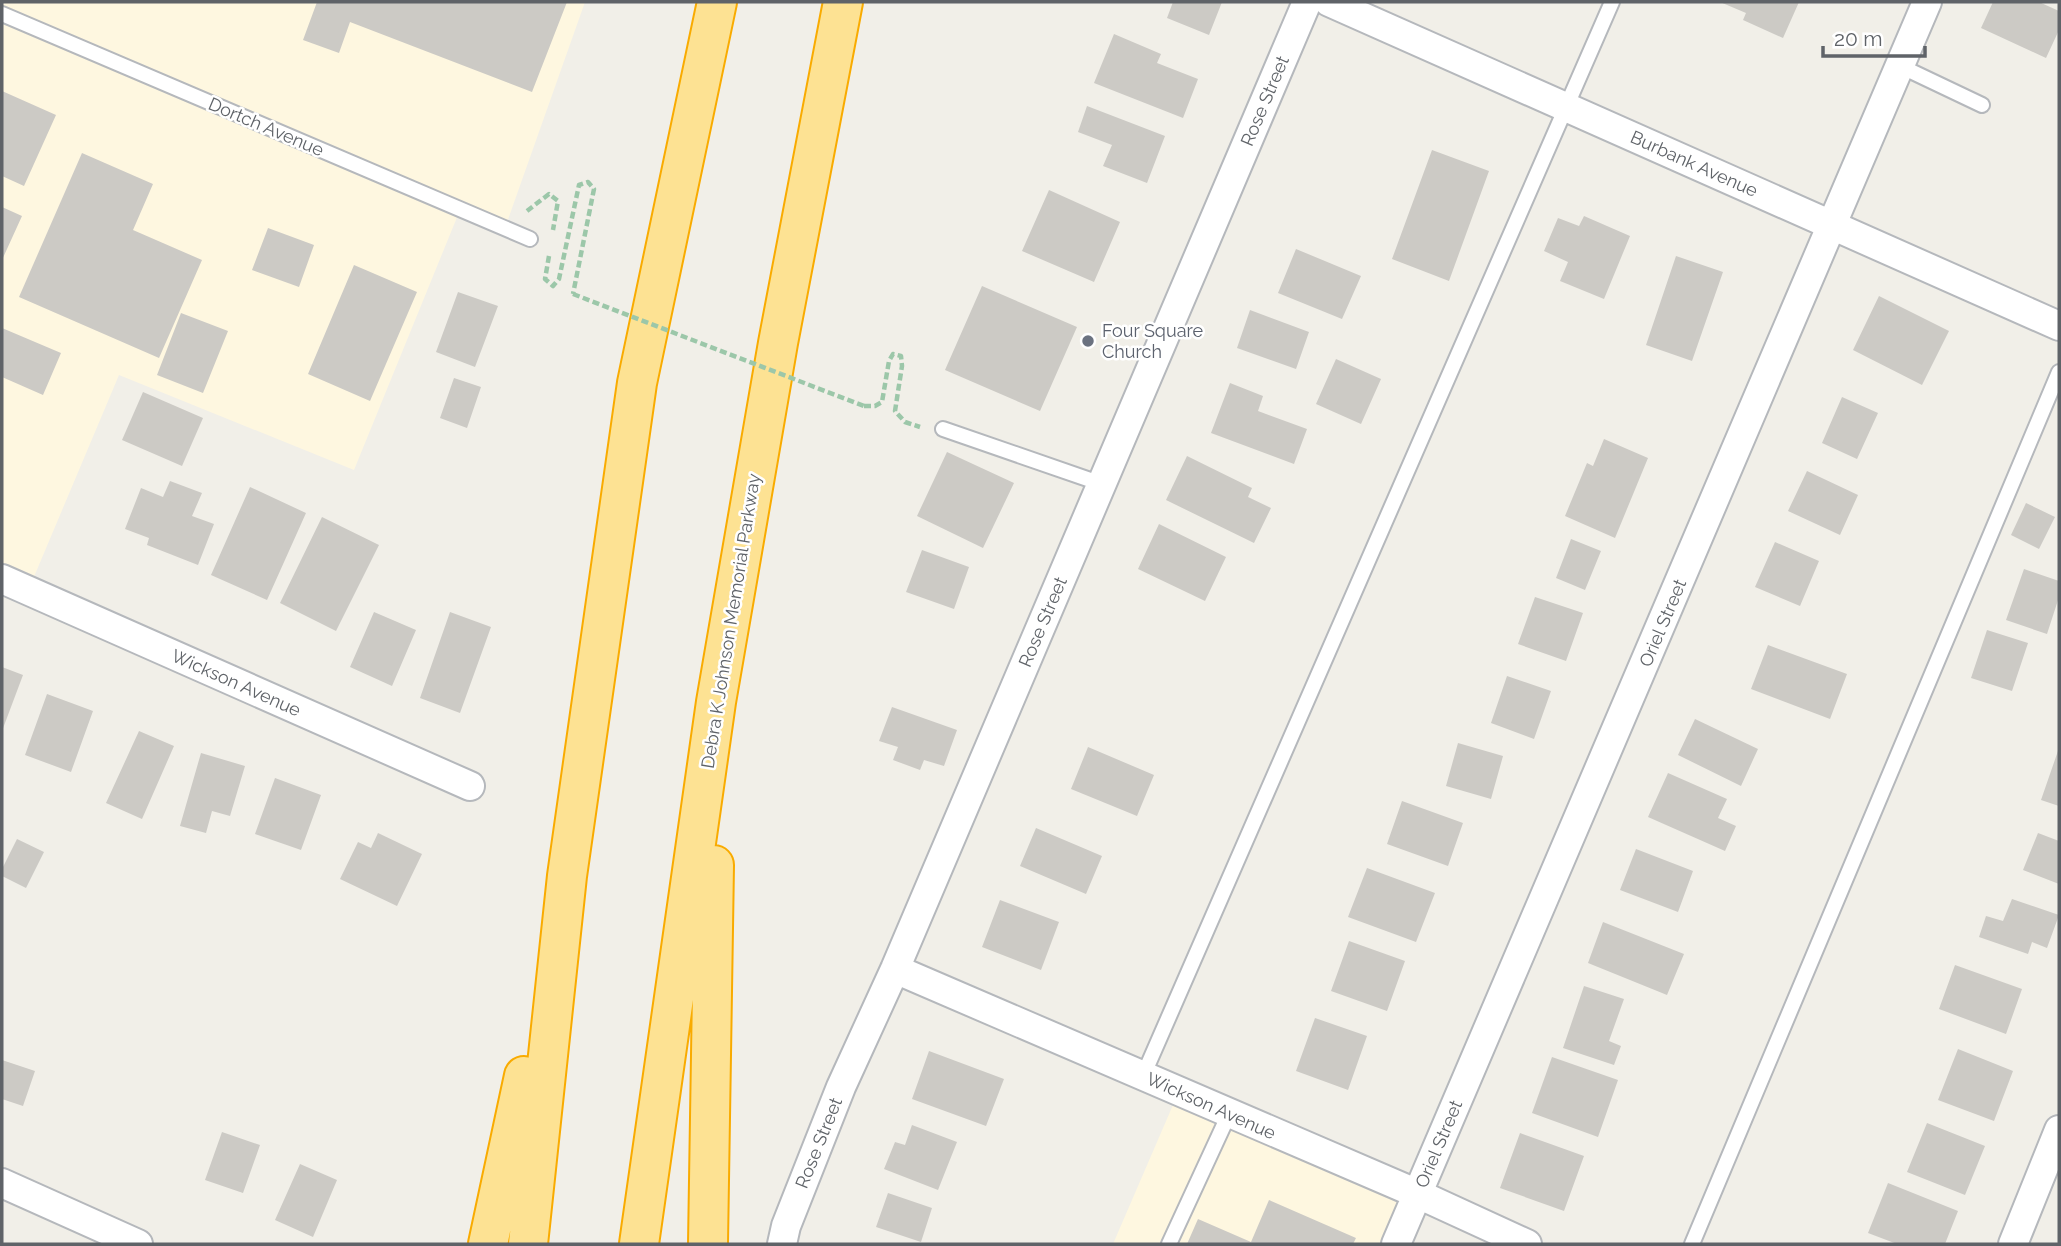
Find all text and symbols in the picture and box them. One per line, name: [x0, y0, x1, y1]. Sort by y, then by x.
scale bar: [1823, 14, 1924, 58]
text: 20 m: [1834, 26, 1882, 51]
street label: Rose Street: [1236, 53, 1293, 149]
street label: Dortch Avenue: [205, 93, 327, 160]
street label: Burbank Avenue: [1627, 126, 1762, 201]
place label: Four Square Church: [1102, 320, 1203, 362]
marker: Four Square Church: [1080, 333, 1096, 349]
street label: Debra K Johnson Memorial Parkway: [697, 472, 764, 770]
street label: Rose Street: [1014, 574, 1071, 670]
street label: Oriel Street: [1635, 576, 1690, 670]
street label: Wickson Avenue: [168, 645, 304, 721]
street label: Wickson Avenue: [1143, 1068, 1279, 1144]
street label: Rose Street: [791, 1094, 846, 1191]
street label: Oriel Street: [1411, 1097, 1466, 1191]

